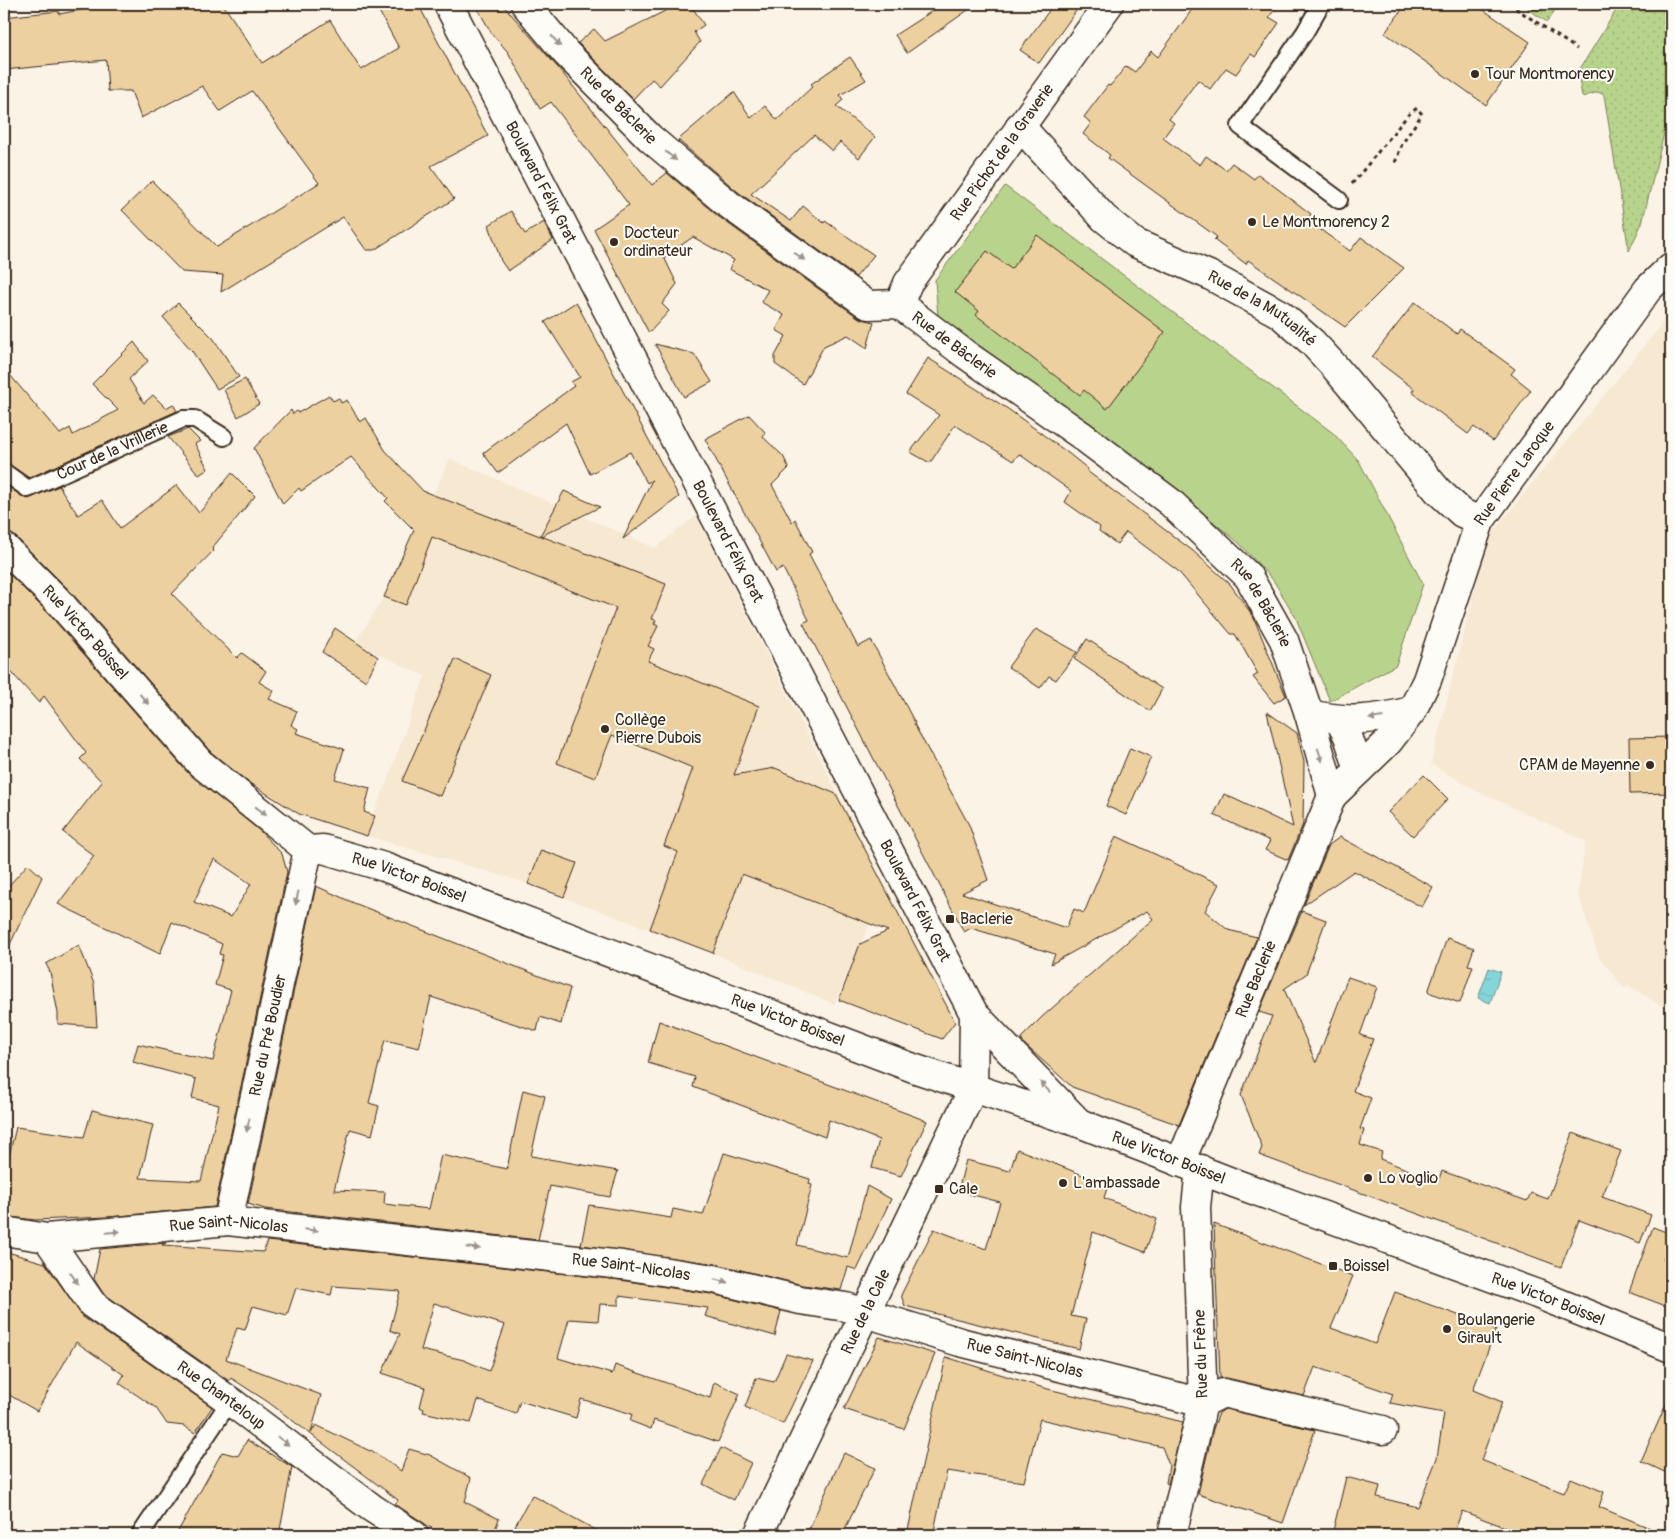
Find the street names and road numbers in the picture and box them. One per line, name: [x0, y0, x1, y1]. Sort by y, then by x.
street label: Rue de Bâclerie: [576, 63, 660, 149]
street label: Rue Pichot de la Graverie: [946, 80, 1058, 225]
street label: Boulevard Félix Grat: [501, 118, 581, 247]
street label: Rue de la Mutualité: [1204, 266, 1320, 351]
street label: Rue de Bâclerie: [908, 307, 1001, 383]
street label: Cour de la Vrillerie: [54, 417, 171, 485]
street label: Rue Pierre Laroque: [1470, 417, 1559, 530]
street label: Boulevard Félix Grat: [688, 477, 768, 606]
street label: Rue de Bâclerie: [1226, 554, 1296, 650]
street label: Rue Victor Boissel: [38, 581, 133, 684]
street label: Boulevard Félix Grat: [875, 836, 955, 966]
street label: Rue Victor Boissel: [349, 848, 469, 907]
street label: Rue Baclerie: [1231, 938, 1281, 1021]
street label: Rue du Pré Boudier: [245, 972, 291, 1098]
street label: Rue Victor Boissel: [728, 990, 847, 1051]
street label: Rue Victor Boissel: [1109, 1127, 1228, 1189]
street label: Rue Saint-Nicolas: [168, 1211, 289, 1238]
street label: Rue Saint-Nicolas: [571, 1249, 692, 1285]
street label: Rue de la Cale: [837, 1266, 895, 1357]
street label: Rue Victor Boissel: [1489, 1268, 1608, 1330]
street label: Rue du Frêne: [1189, 1309, 1213, 1399]
street label: Rue Saint-Nicolas: [965, 1334, 1085, 1382]
street label: Rue Chanteloup: [173, 1357, 269, 1434]

